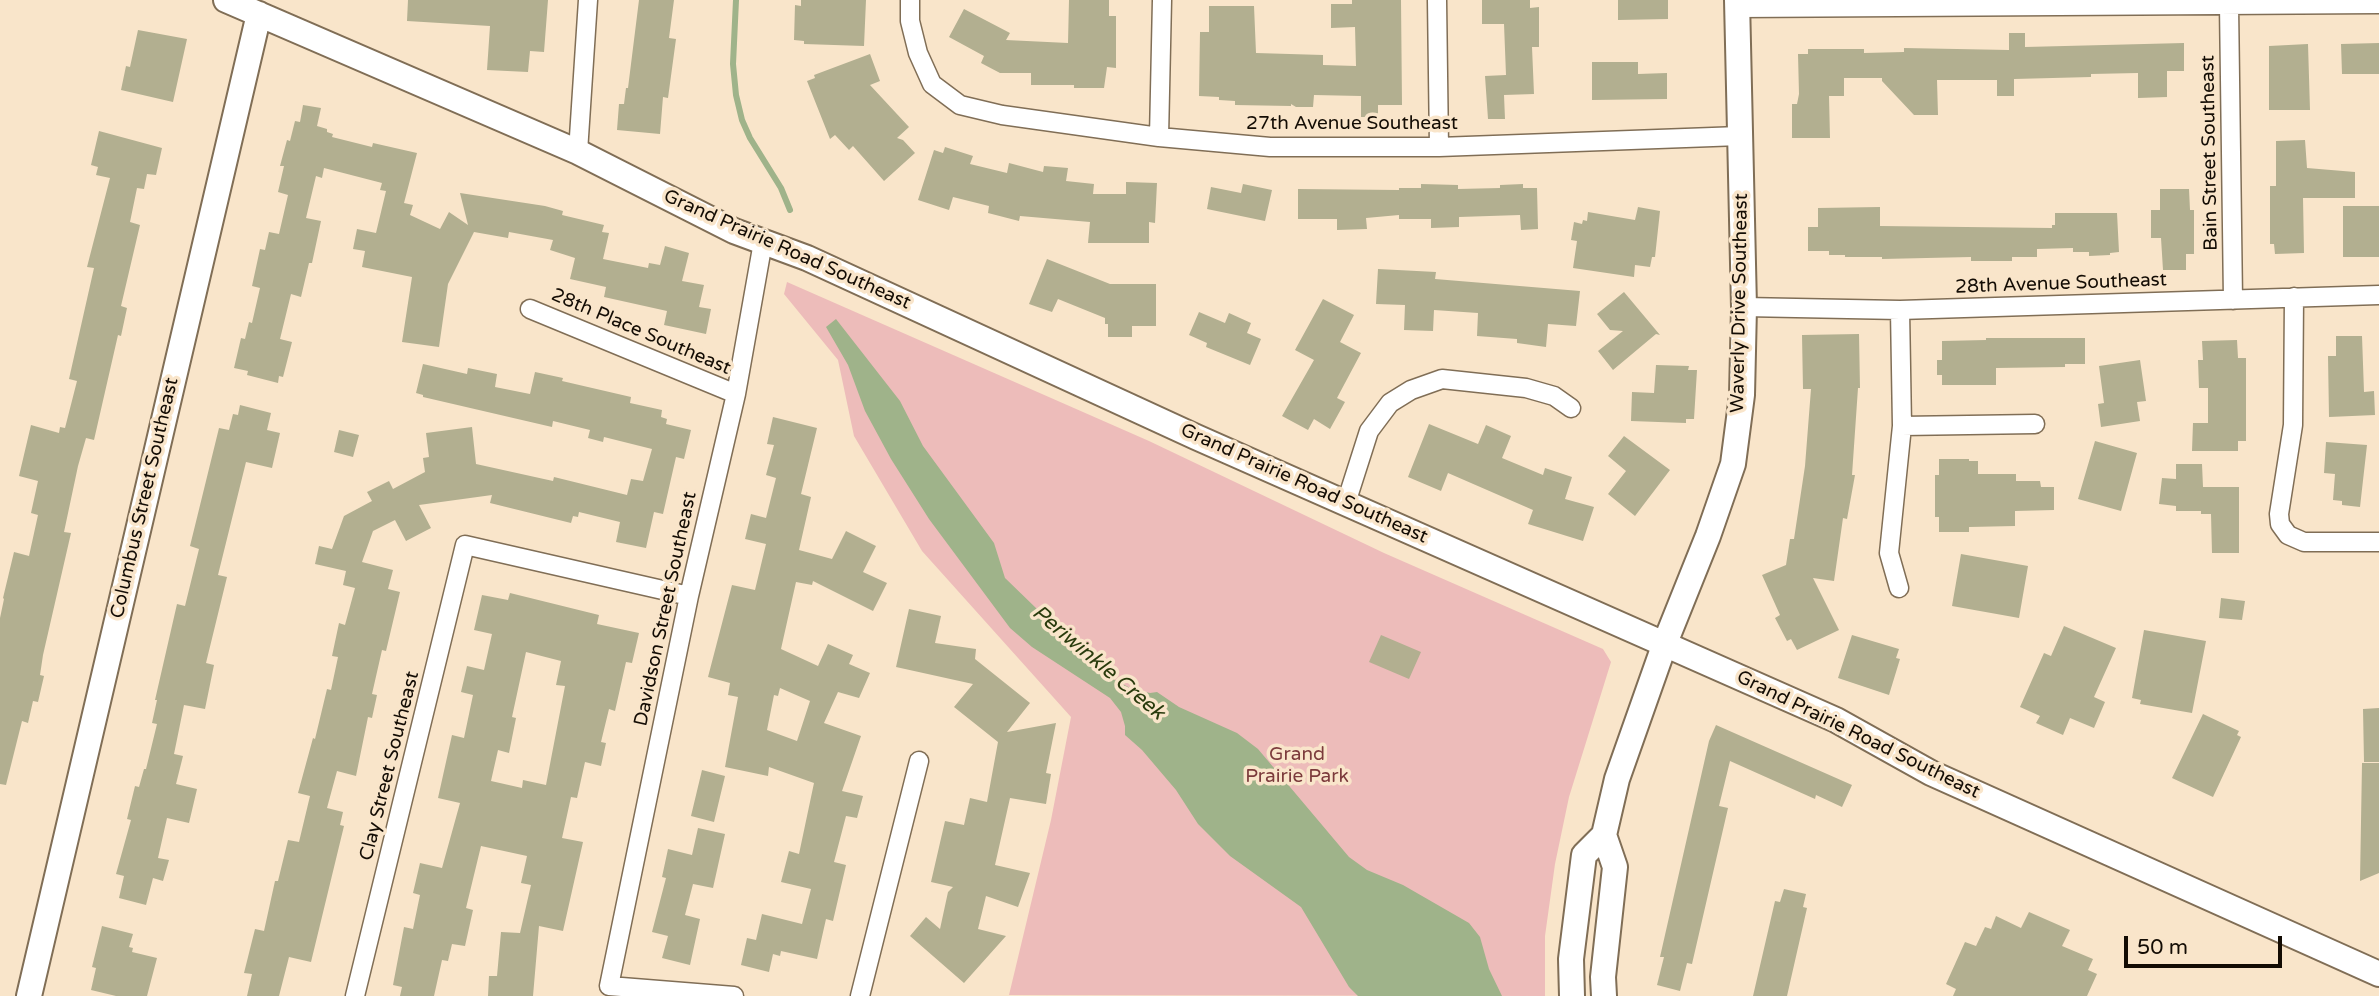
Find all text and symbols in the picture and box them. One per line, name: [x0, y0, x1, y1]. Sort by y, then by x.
street label: Bain Street Southeast: [2197, 55, 2223, 251]
street label: 27th Avenue Southeast: [1246, 113, 1458, 135]
street label: Grand Prairie Road Southeast: [660, 185, 914, 315]
street label: Waverly Drive Southeast: [1727, 193, 1753, 413]
street label: 28th Avenue Southeast: [1955, 269, 2167, 299]
street label: 28th Place Southeast: [548, 284, 734, 380]
street label: Columbus Street Southeast: [106, 375, 184, 621]
street label: Grand Prairie Road Southeast: [1177, 419, 1431, 549]
street label: Davidson Street Southeast: [630, 490, 702, 728]
water label: Periwinkle Creek: [1027, 600, 1169, 726]
street label: Grand Prairie Road Southeast: [1733, 666, 1983, 804]
street label: Clay Street Southeast: [355, 669, 425, 863]
park label: Grand Prairie Park: [1245, 744, 1349, 788]
scale bar: [2127, 922, 2284, 966]
text: 50 m: [2137, 935, 2188, 960]

